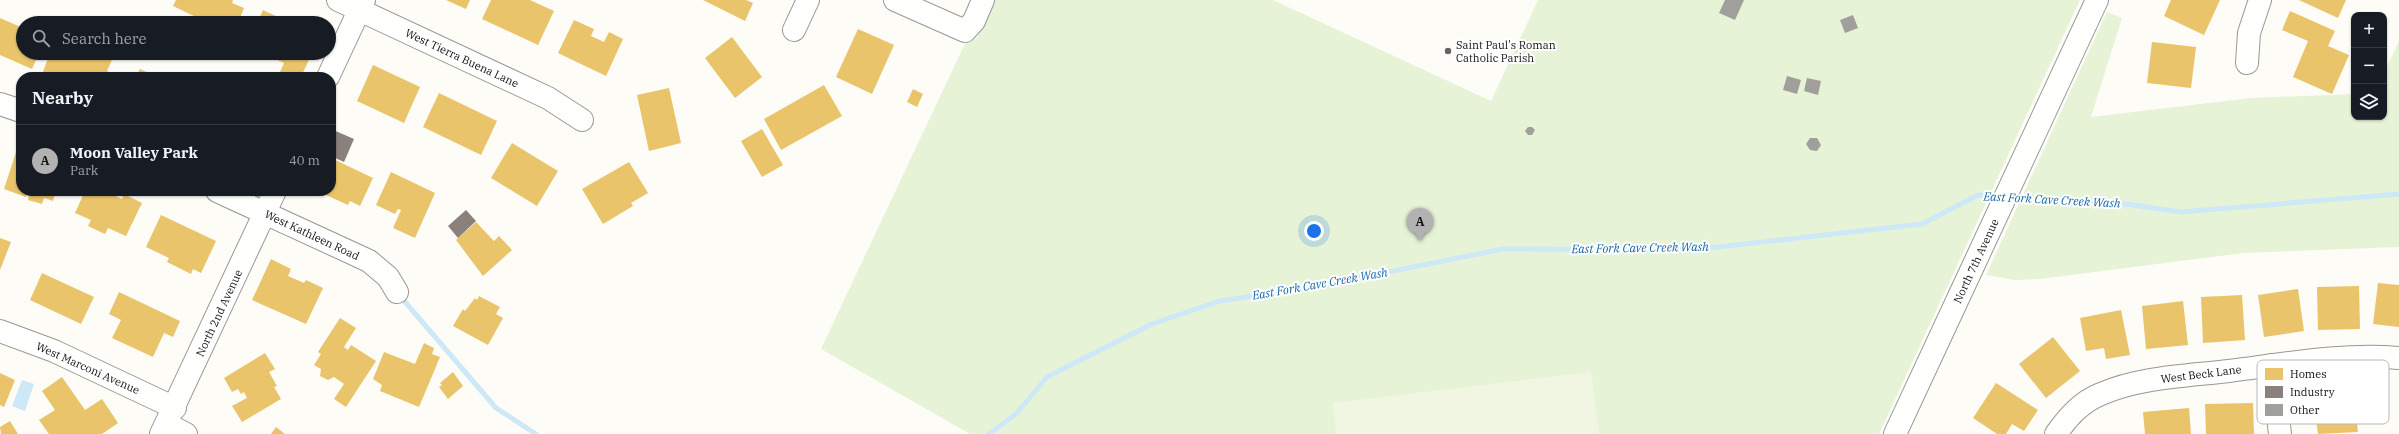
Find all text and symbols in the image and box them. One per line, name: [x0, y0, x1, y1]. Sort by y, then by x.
map controls: [2351, 12, 2387, 120]
button: +: [2351, 12, 2387, 48]
search box: [16, 16, 336, 60]
street label: West Tierra Buena Lane: [403, 26, 521, 91]
icon: search: [30, 27, 52, 49]
text: Search here: [62, 29, 147, 48]
place label: Saint Paul's Roman Catholic Parish: [1456, 38, 1556, 65]
marker: Saint Paul's Roman Catholic Parish: [1443, 46, 1453, 56]
button: −: [2351, 48, 2387, 84]
button: layers: [2351, 84, 2387, 120]
text: Nearby: [32, 87, 93, 109]
text: Moon Valley Park: [70, 143, 198, 162]
text: A: [40, 152, 50, 169]
text: 40 m: [289, 152, 320, 169]
text: Park: [70, 162, 98, 179]
water label: East Fork Cave Creek Wash: [1982, 188, 2121, 211]
street label: West Kathleen Road: [262, 207, 362, 263]
pin: A: [1407, 208, 1433, 241]
street label: North 7th Avenue: [1950, 216, 2002, 305]
your location: [1304, 221, 1324, 241]
water label: East Fork Cave Creek Wash: [1570, 239, 1709, 256]
water label: East Fork Cave Creek Wash: [1250, 264, 1389, 303]
street label: North 2nd Avenue: [193, 267, 245, 359]
street label: West Marconi Avenue: [34, 339, 142, 397]
legend: [2257, 360, 2389, 424]
street label: West Beck Lane: [2160, 362, 2242, 386]
text: Homes: [2290, 367, 2327, 381]
text: Industry: [2290, 385, 2335, 399]
text: Other: [2290, 403, 2320, 417]

